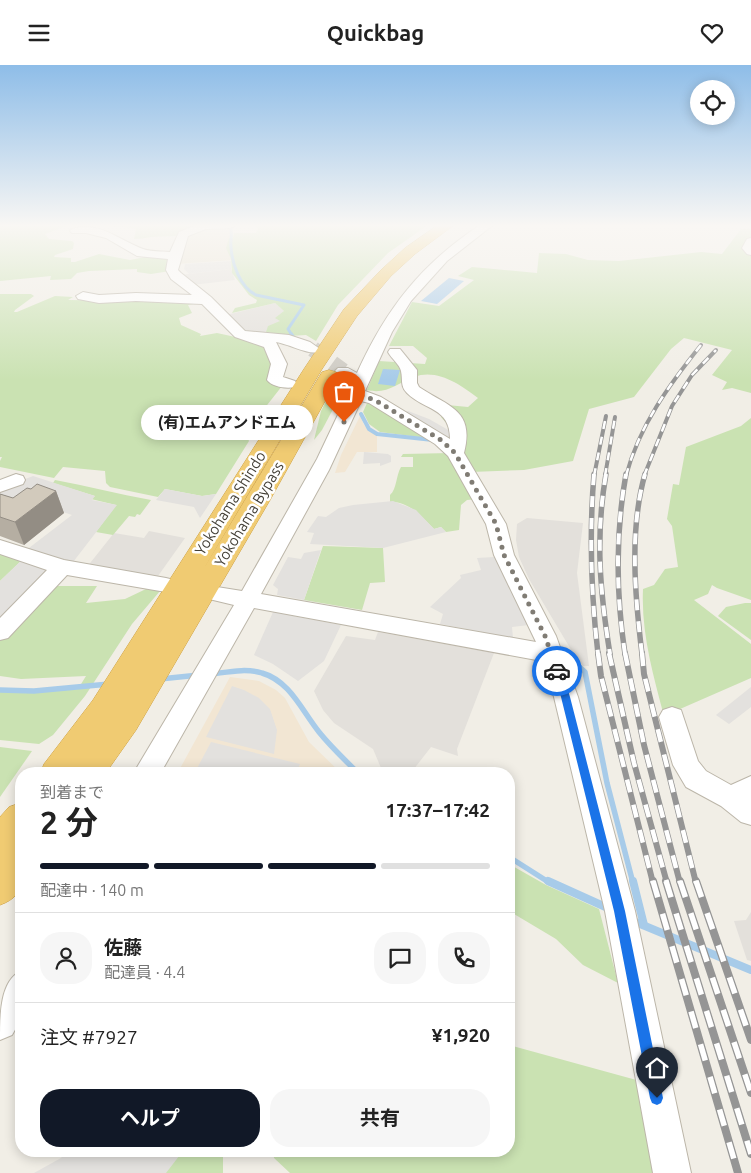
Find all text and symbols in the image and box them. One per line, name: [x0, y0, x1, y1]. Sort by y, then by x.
icon: menu: [25, 19, 53, 47]
icon: heart: [698, 19, 726, 47]
text: Quickbag: [327, 20, 424, 45]
map controls: [690, 80, 735, 125]
button: locate: [690, 80, 735, 125]
pin: [323, 371, 365, 422]
icon: bag: [330, 378, 358, 406]
callout: (有)エムアンドエム: [142, 405, 314, 439]
text: (有)エムアンドエム: [158, 413, 296, 431]
street label: Yokohama Shindo: [191, 448, 269, 558]
street label: Yokohama Bypass: [211, 458, 287, 570]
courier: [532, 646, 582, 696]
icon: car: [543, 657, 571, 685]
text: 到着まで: [40, 783, 104, 801]
text: 17:37–17:42: [385, 799, 490, 821]
text: 2 分: [40, 804, 98, 840]
text: 配達中 · 140 m: [40, 881, 144, 899]
button: person: [40, 932, 92, 984]
button: chat: [374, 932, 426, 984]
button: phone: [438, 932, 490, 984]
text: 佐藤: [104, 936, 142, 958]
text: 配達員 · 4.4: [104, 963, 185, 981]
text: ¥1,920: [432, 1024, 490, 1046]
text: 注文 #7927: [40, 1026, 138, 1048]
pin: [636, 1047, 678, 1098]
icon: home: [643, 1054, 671, 1082]
button: ヘルプ: [40, 1089, 260, 1147]
button: 共有: [270, 1089, 490, 1147]

